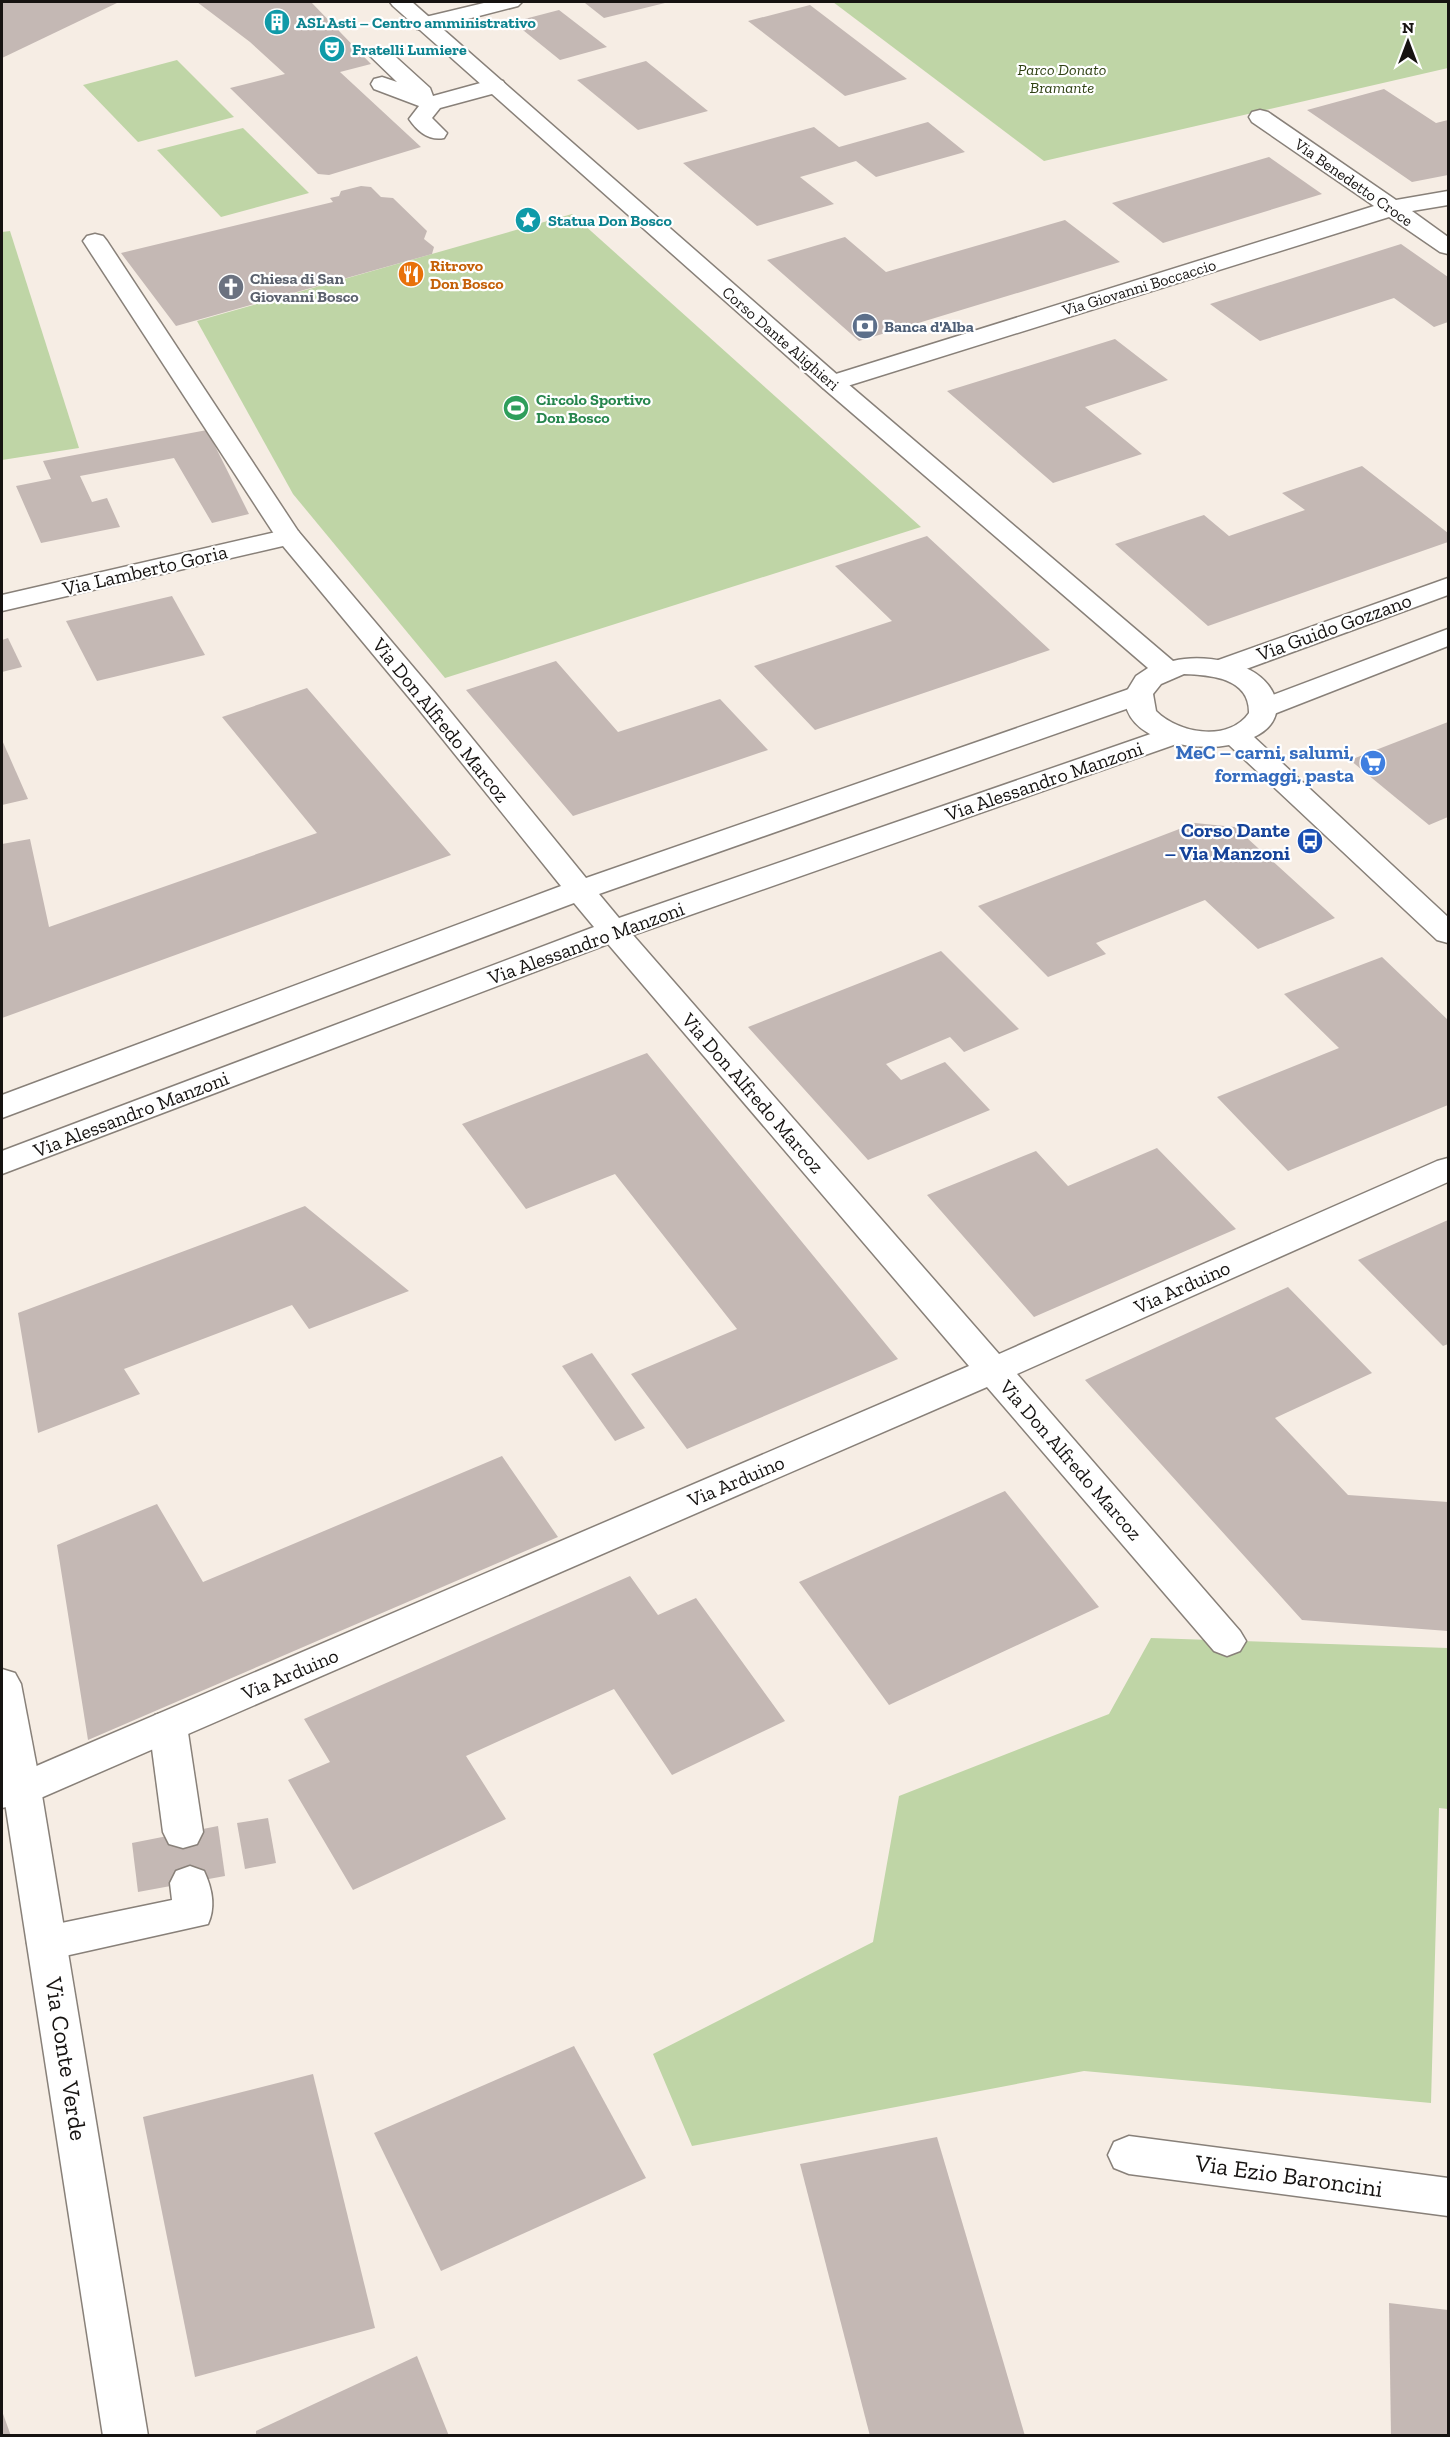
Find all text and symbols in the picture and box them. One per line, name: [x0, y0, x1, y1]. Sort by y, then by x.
building icon: ASL Asti – Centro amministrativo: [262, 7, 292, 37]
north arrow: [1378, 12, 1438, 72]
place label: ASL Asti – Centro amministrativo: [296, 13, 536, 32]
text: N: [1402, 18, 1414, 37]
theatre icon: Fratelli Lumiere: [317, 34, 347, 64]
place label: Fratelli Lumiere: [352, 40, 467, 59]
park label: Parco Donato Bramante: [1018, 60, 1106, 97]
street label: Via Benedetto Croce: [1290, 134, 1416, 230]
place icon: Statua Don Bosco: [513, 205, 543, 235]
place label: Statua Don Bosco: [548, 211, 672, 230]
street label: Via Giovanni Boccaccio: [1059, 255, 1218, 320]
place label: Ritrovo Don Bosco: [430, 256, 504, 293]
restaurant icon: Ritrovo Don Bosco: [396, 259, 426, 289]
place label: Chiesa di San Giovanni Bosco: [250, 269, 359, 306]
church icon: Chiesa di San Giovanni Bosco: [216, 272, 246, 302]
street label: Corso Dante Alighieri: [718, 282, 843, 395]
bank icon: Banca d'Alba: [850, 311, 880, 341]
place label: Banca d'Alba: [884, 317, 974, 336]
place label: Circolo Sportivo Don Bosco: [536, 390, 652, 427]
sports icon: Circolo Sportivo Don Bosco: [501, 393, 531, 423]
street label: Via Lamberto Goria: [59, 539, 230, 601]
street label: Via Guido Gozzano: [1252, 588, 1415, 666]
street label: Via Don Alfredo Marcoz: [367, 632, 515, 807]
street label: Via Alessandro Manzoni: [941, 736, 1146, 826]
place label: MeC – carni, salumi, formaggi, pasta: [1176, 740, 1354, 787]
supermarket icon: MeC – carni, salumi, formaggi, pasta: [1358, 748, 1388, 778]
place label: Corso Dante – Via Manzoni: [1164, 818, 1290, 865]
bus stop icon: Corso Dante – Via Manzoni: [1295, 826, 1325, 856]
street label: Via Alessandro Manzoni: [483, 896, 688, 990]
street label: Via Don Alfredo Marcoz: [676, 1007, 829, 1178]
street label: Via Alessandro Manzoni: [29, 1065, 232, 1163]
street label: Via Arduino: [1129, 1255, 1234, 1319]
street label: Via Don Alfredo Marcoz: [994, 1374, 1147, 1545]
street label: Via Arduino: [683, 1450, 788, 1512]
street label: Via Arduino: [237, 1643, 342, 1705]
street label: Via Conte Verde: [39, 1974, 94, 2143]
street label: Via Ezio Baroncini: [1192, 2148, 1385, 2203]

